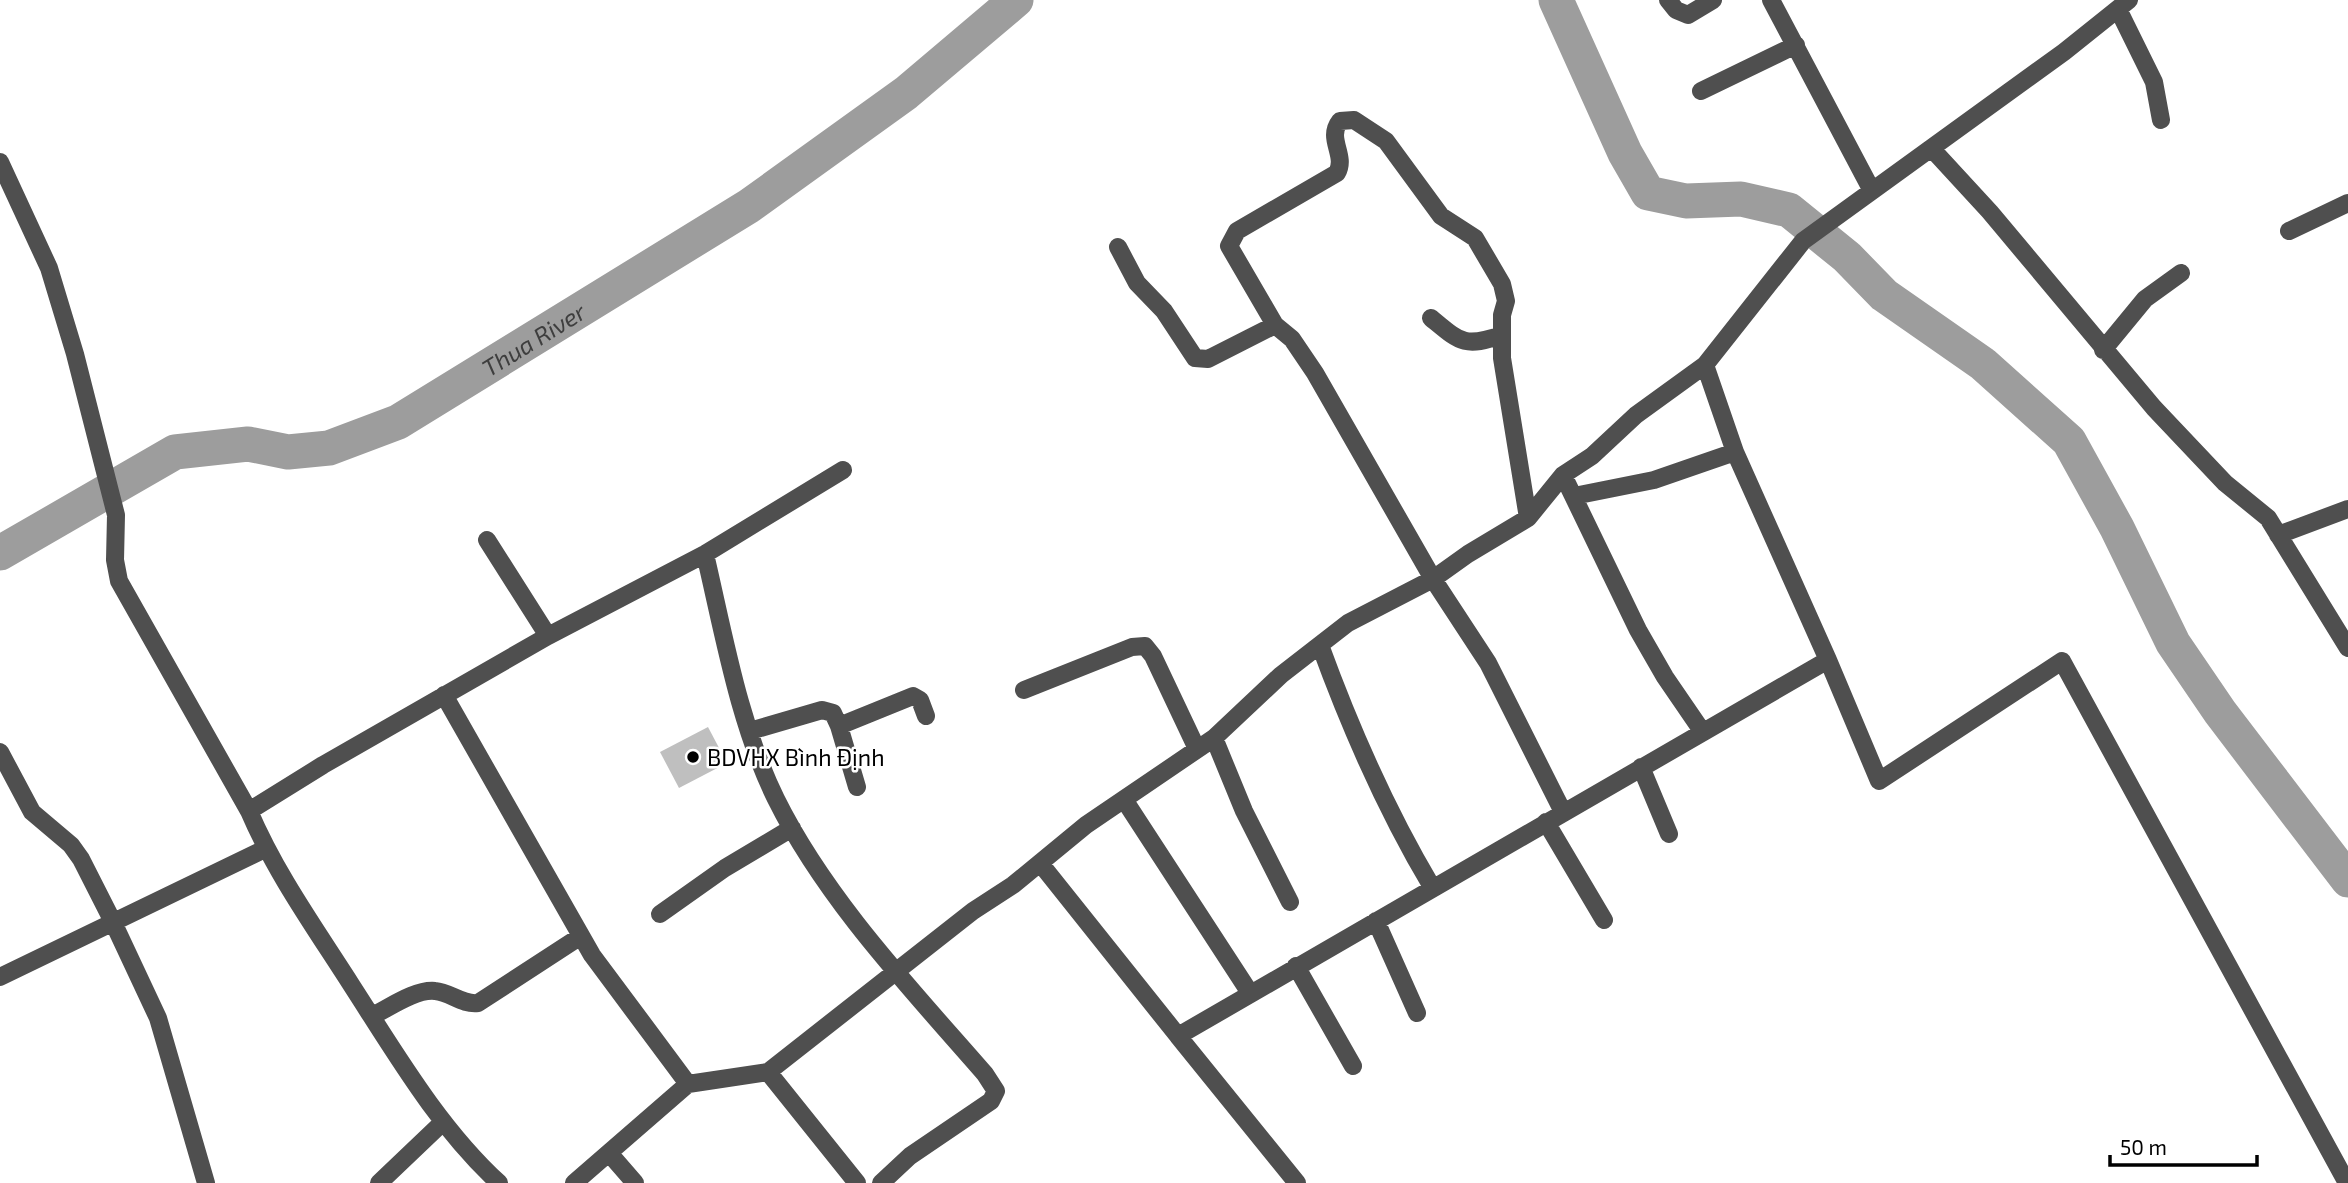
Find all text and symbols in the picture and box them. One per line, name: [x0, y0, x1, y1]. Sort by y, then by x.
water label: Thua River: [476, 296, 591, 382]
place label: BDVHX Bình Định: [707, 743, 885, 771]
marker: BDVHX Bình Định: [685, 749, 701, 765]
scale bar: [2110, 1124, 2257, 1168]
text: 50 m: [2120, 1134, 2167, 1159]

